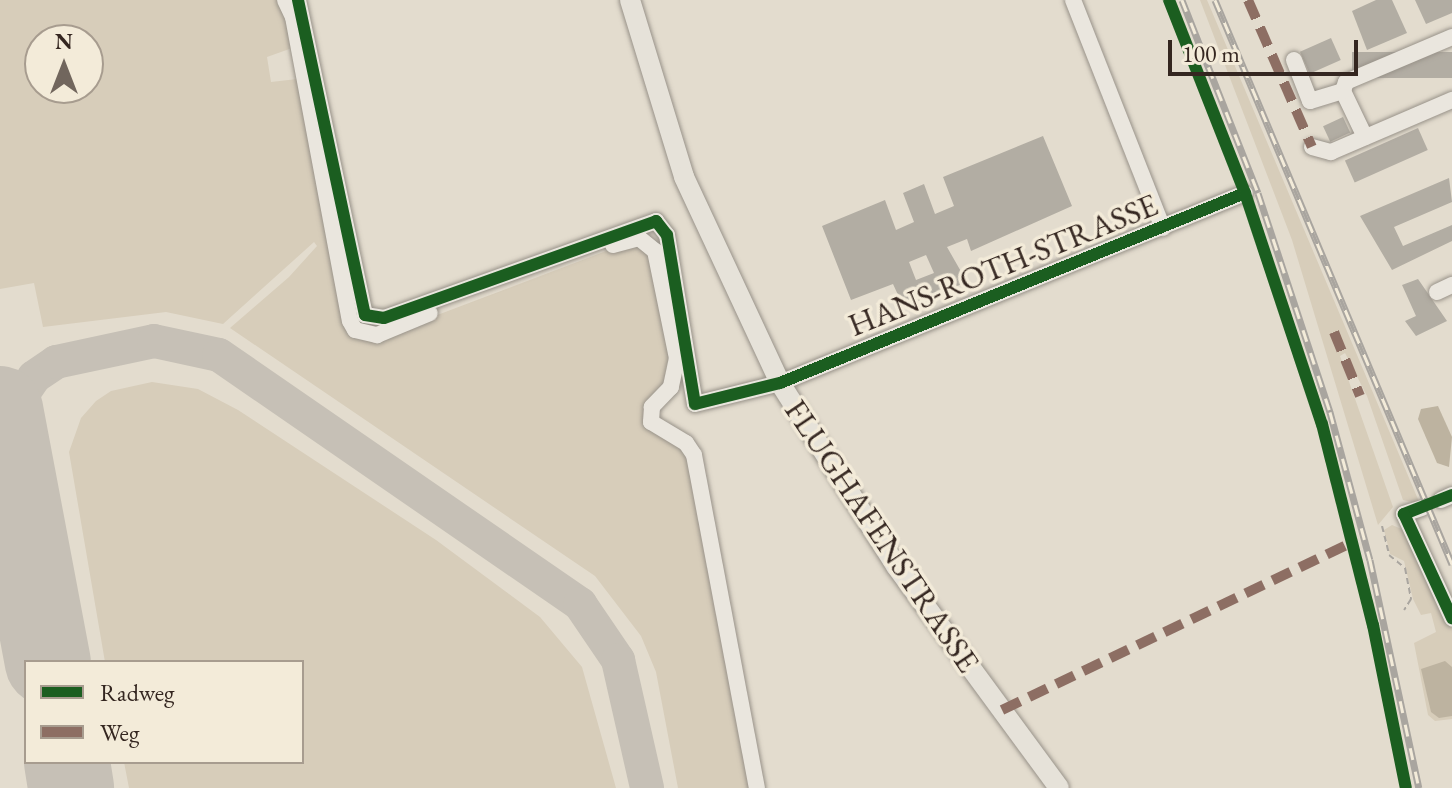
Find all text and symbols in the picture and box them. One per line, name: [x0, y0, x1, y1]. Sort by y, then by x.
north arrow: [24, 24, 104, 104]
scale bar: [1172, 24, 1362, 74]
text: N: [55, 27, 73, 56]
text: 100 m: [1182, 38, 1240, 69]
street label: HANS-ROTH-STRASSE: [843, 185, 1163, 345]
street label: FLUGHAFENSTRASSE: [777, 393, 987, 679]
legend: [24, 660, 304, 764]
text: Radweg: [100, 677, 174, 708]
text: Weg: [100, 717, 139, 748]

